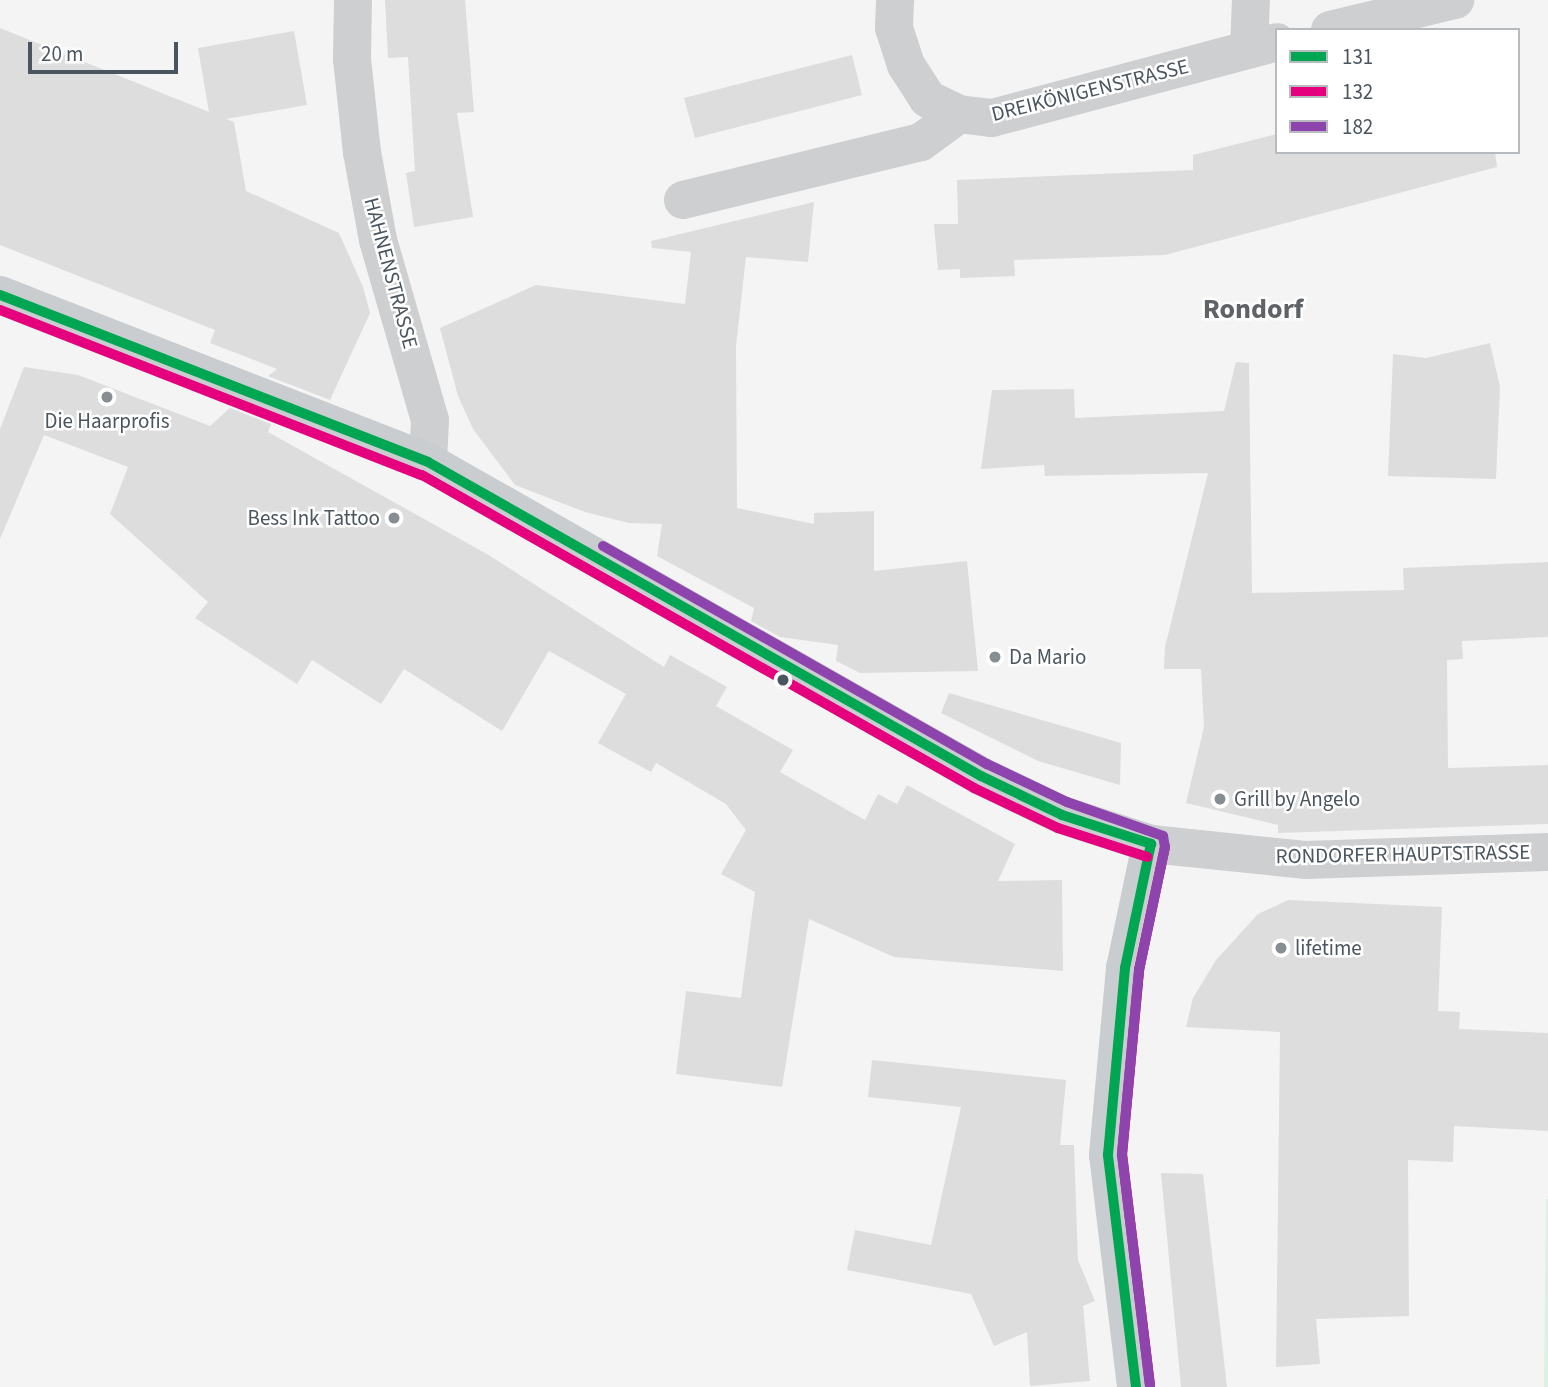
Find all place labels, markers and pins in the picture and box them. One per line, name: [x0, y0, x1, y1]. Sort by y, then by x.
marker: Die Haarprofis: [99, 389, 115, 405]
place label: Die Haarprofis: [44, 408, 170, 434]
place label: Bess Ink Tattoo: [248, 505, 380, 531]
marker: Bess Ink Tattoo: [386, 510, 402, 526]
place label: Da Mario: [1009, 644, 1086, 670]
marker: Da Mario: [987, 649, 1003, 665]
unlabelled marker: [776, 673, 790, 687]
place label: Grill by Angelo: [1234, 786, 1360, 812]
marker: Grill by Angelo: [1212, 791, 1228, 807]
place label: lifetime: [1295, 935, 1362, 961]
marker: lifetime: [1273, 940, 1289, 956]

